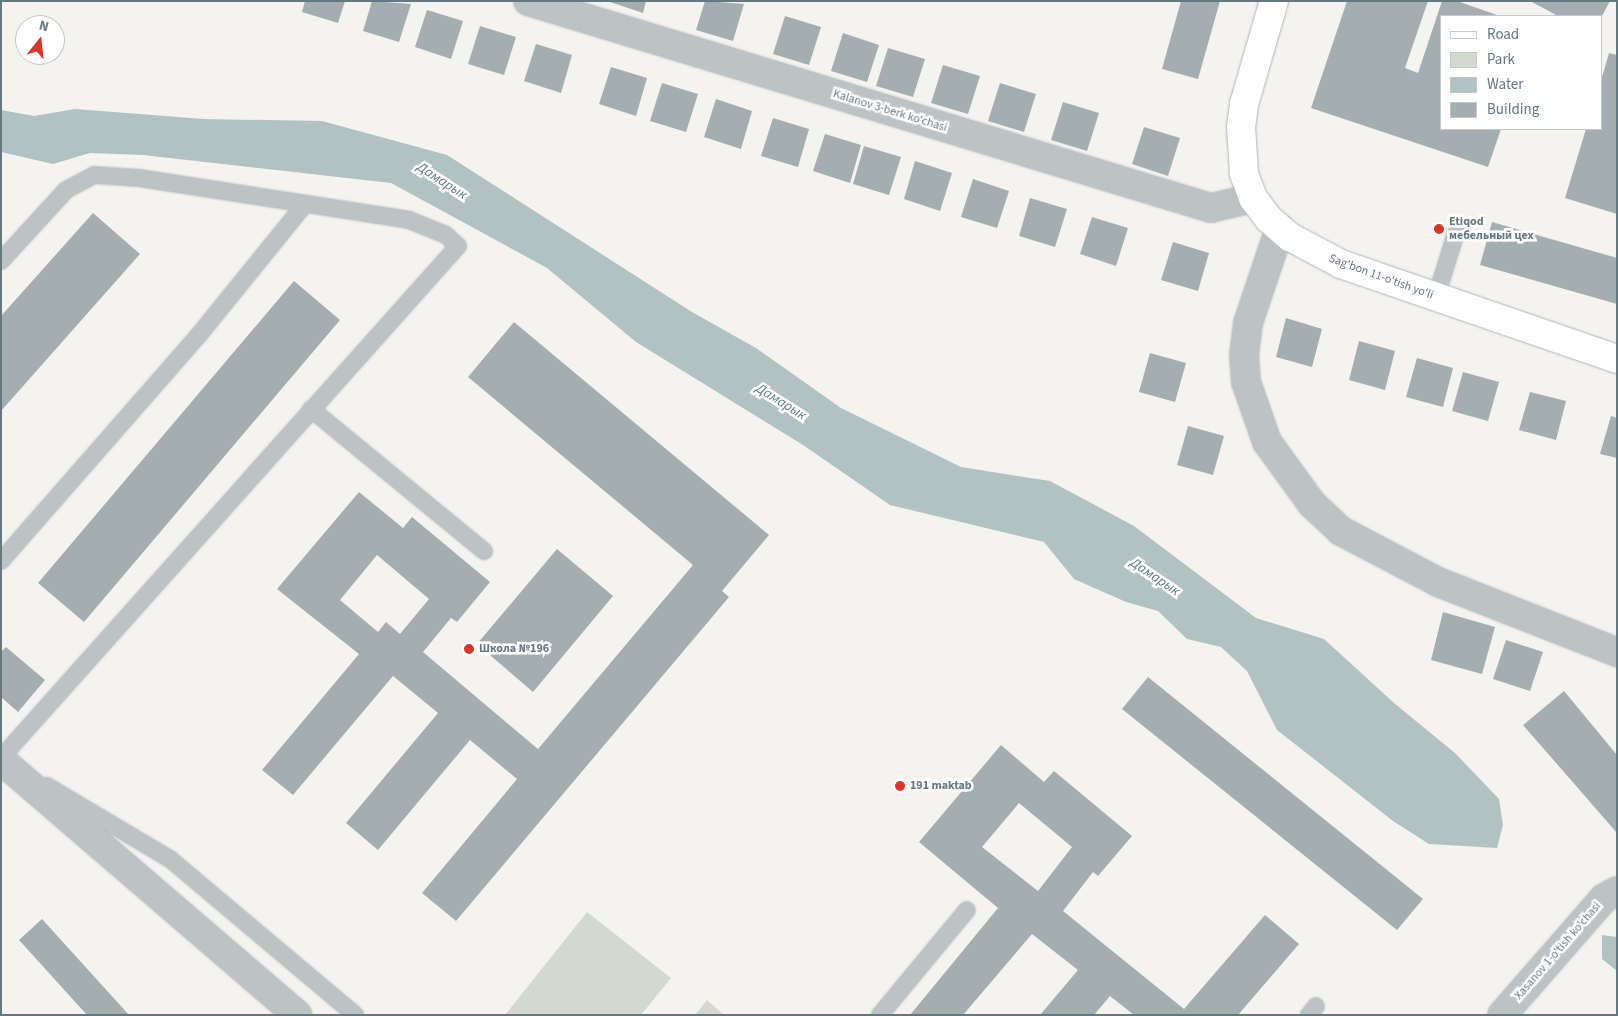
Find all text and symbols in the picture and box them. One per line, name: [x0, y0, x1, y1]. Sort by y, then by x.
north arrow: [15, 15, 65, 65]
legend: [1440, 15, 1603, 130]
text: N: [37, 16, 51, 37]
text: Road: [1487, 24, 1519, 45]
text: Park: [1487, 49, 1515, 70]
text: Water: [1487, 74, 1523, 95]
street label: Kalanov 3-berk ko'chasi: [831, 87, 949, 135]
text: Building: [1487, 99, 1539, 120]
water label: Дамарык: [414, 159, 470, 203]
place label: Etiqod мебельный цех: [1449, 215, 1534, 243]
marker: Etiqod мебельный цех: [1433, 223, 1445, 235]
street label: Sag'bon 11-o'tish yo'li: [1327, 251, 1435, 303]
water label: Дамарык: [753, 380, 809, 424]
water label: Дамарык: [1127, 554, 1183, 600]
place label: Школа №196: [479, 642, 549, 656]
marker: Школа №196: [463, 643, 475, 655]
place label: 191 maktab: [910, 779, 972, 793]
marker: 191 maktab: [894, 780, 906, 792]
street label: Xasanov 1-o'tish ko'chasi: [1512, 899, 1604, 1003]

